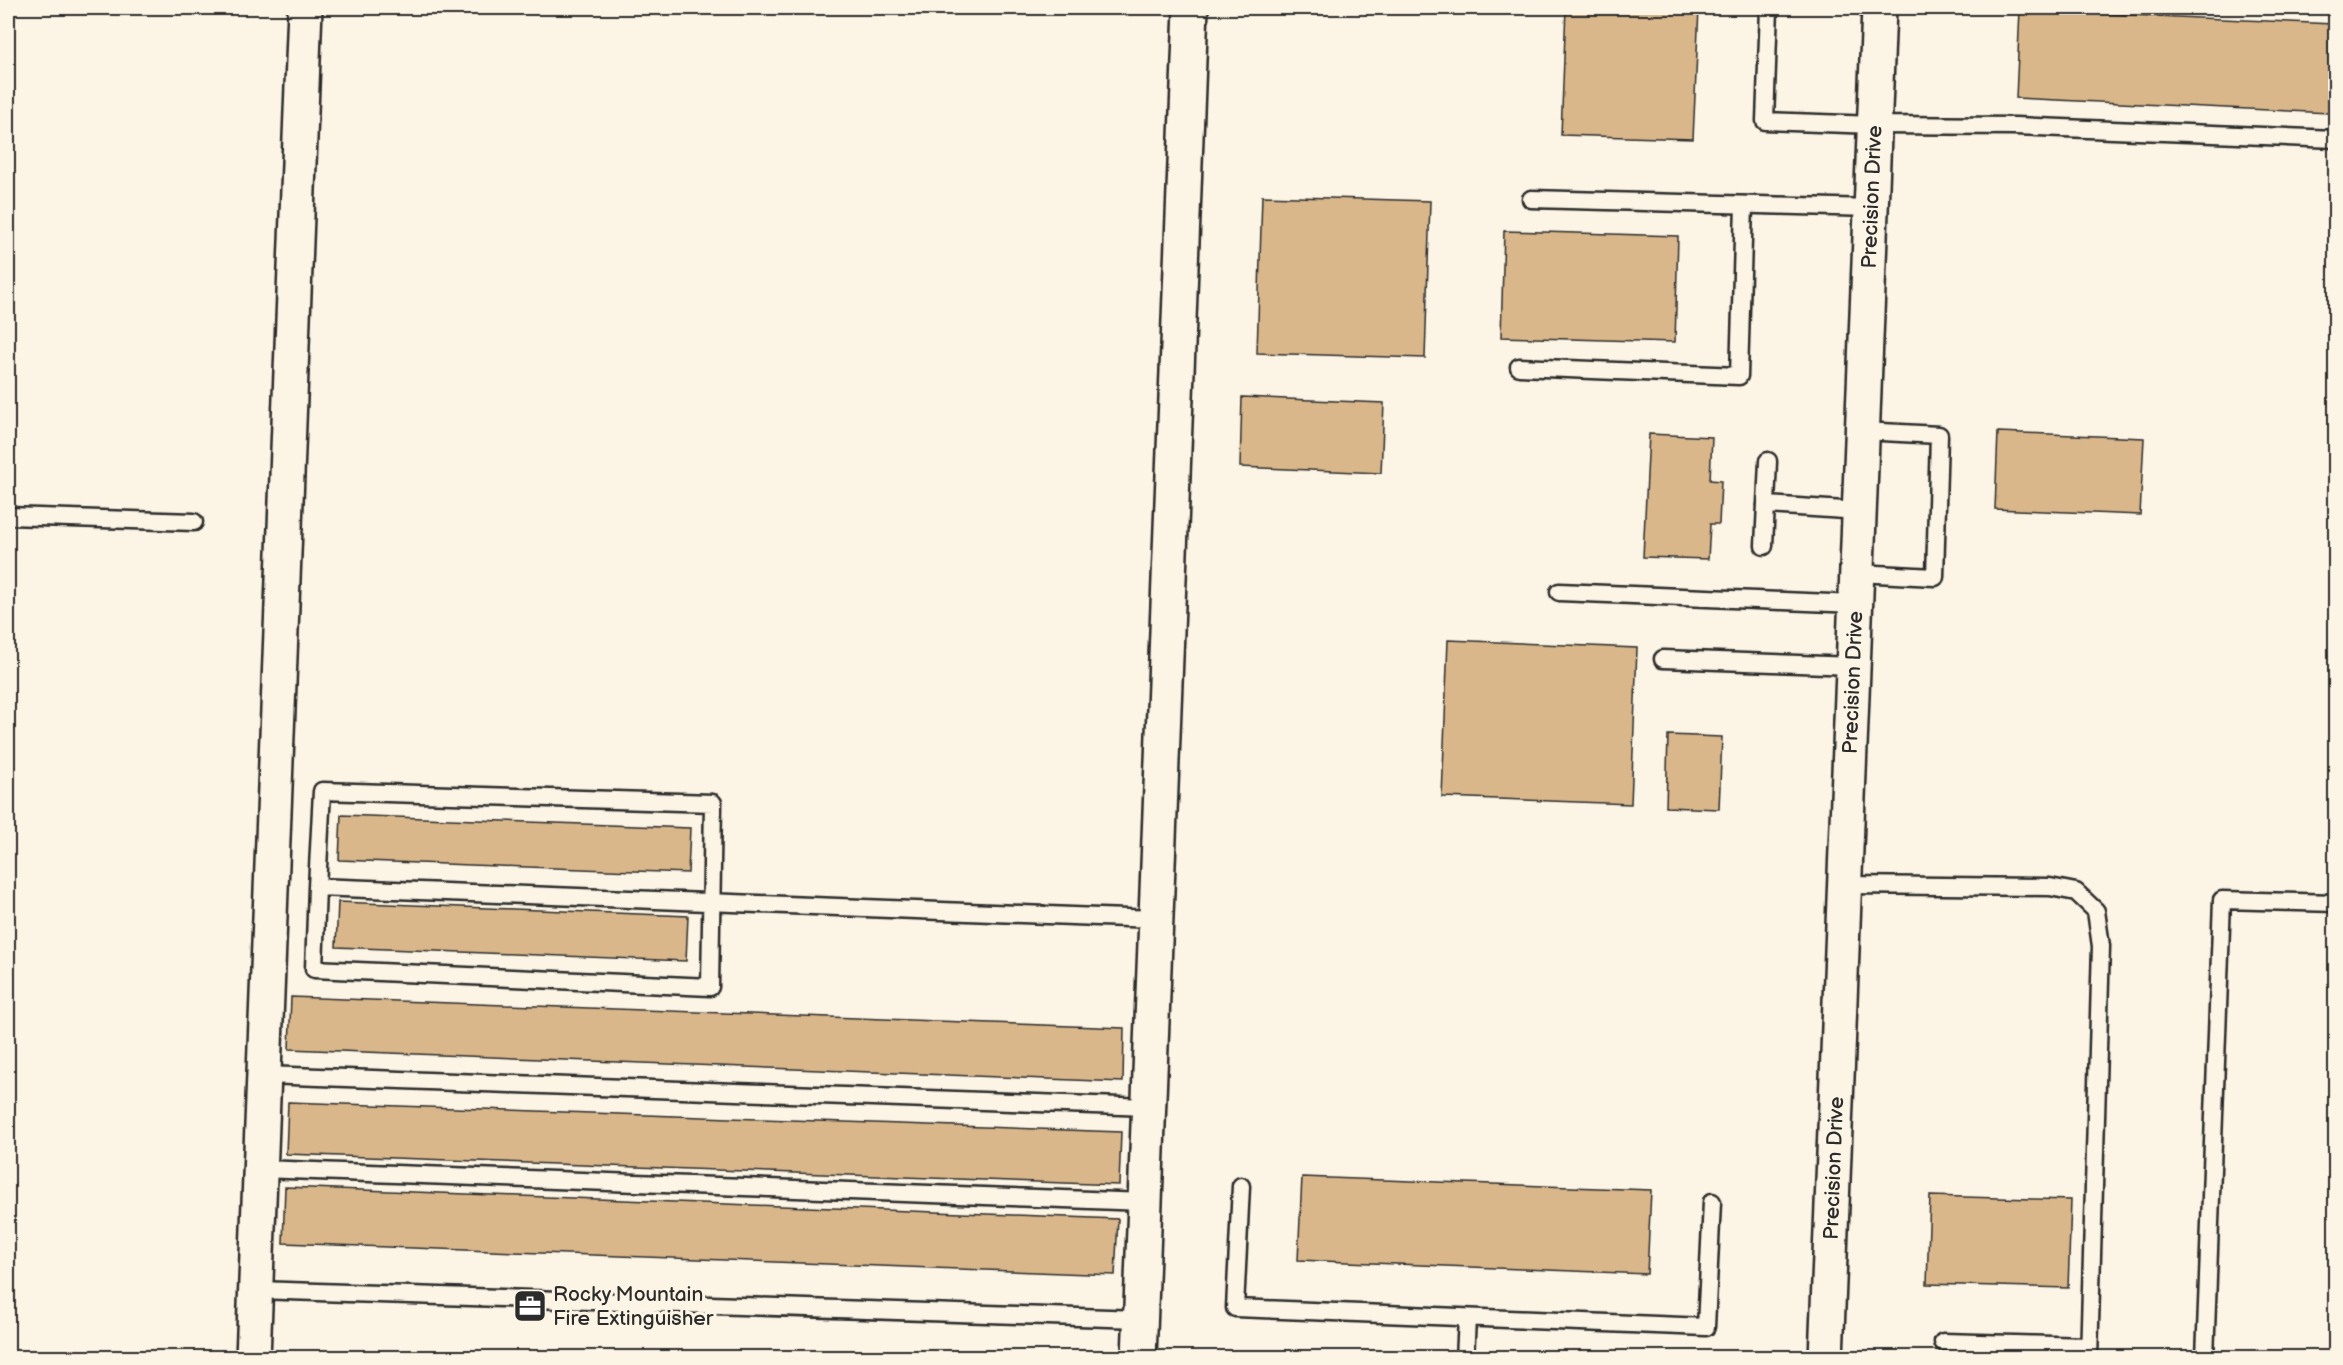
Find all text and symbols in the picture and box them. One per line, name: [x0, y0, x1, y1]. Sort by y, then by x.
street label: Precision Drive: [1856, 125, 1887, 269]
street label: Precision Drive: [1837, 611, 1868, 755]
street label: Precision Drive: [1818, 1096, 1849, 1240]
place label: Rocky Mountain Fire Extinguisher: [553, 1282, 714, 1331]
office icon: Rocky Mountain Fire Extinguisher: [512, 1288, 548, 1324]

